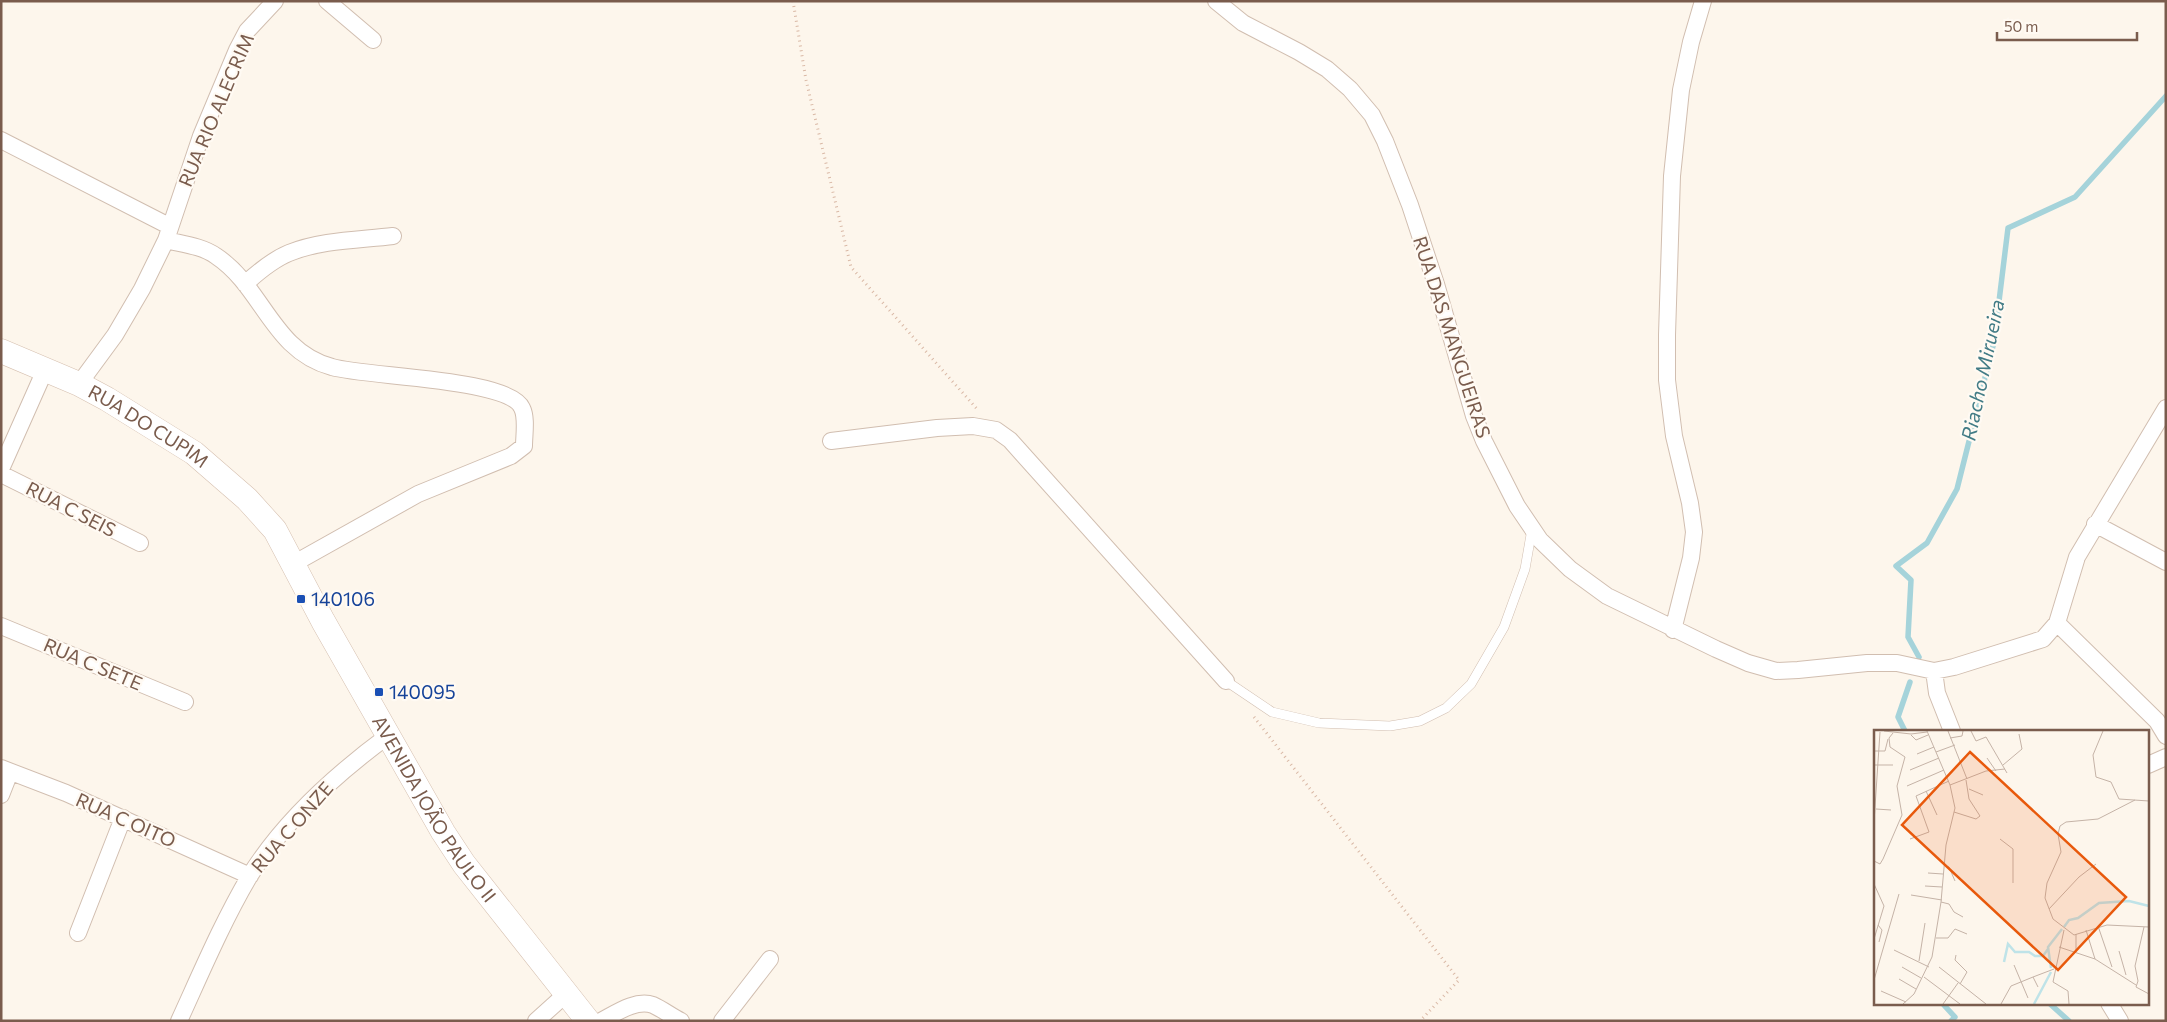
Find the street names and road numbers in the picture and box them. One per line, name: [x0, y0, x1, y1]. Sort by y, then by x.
street label: RUA RIO ALECRIM: [173, 30, 258, 190]
street label: RUA DAS MANGUEIRAS: [1409, 233, 1496, 441]
street label: RUA DO CUPIM: [85, 379, 214, 472]
street label: RUA C SEIS: [22, 476, 120, 541]
street label: RUA C SETE: [40, 632, 146, 695]
street label: AVENIDA JOÃO PAULO II: [368, 711, 501, 906]
street label: RUA C ONZE: [246, 777, 337, 877]
street label: RUA C OITO: [73, 787, 180, 852]

